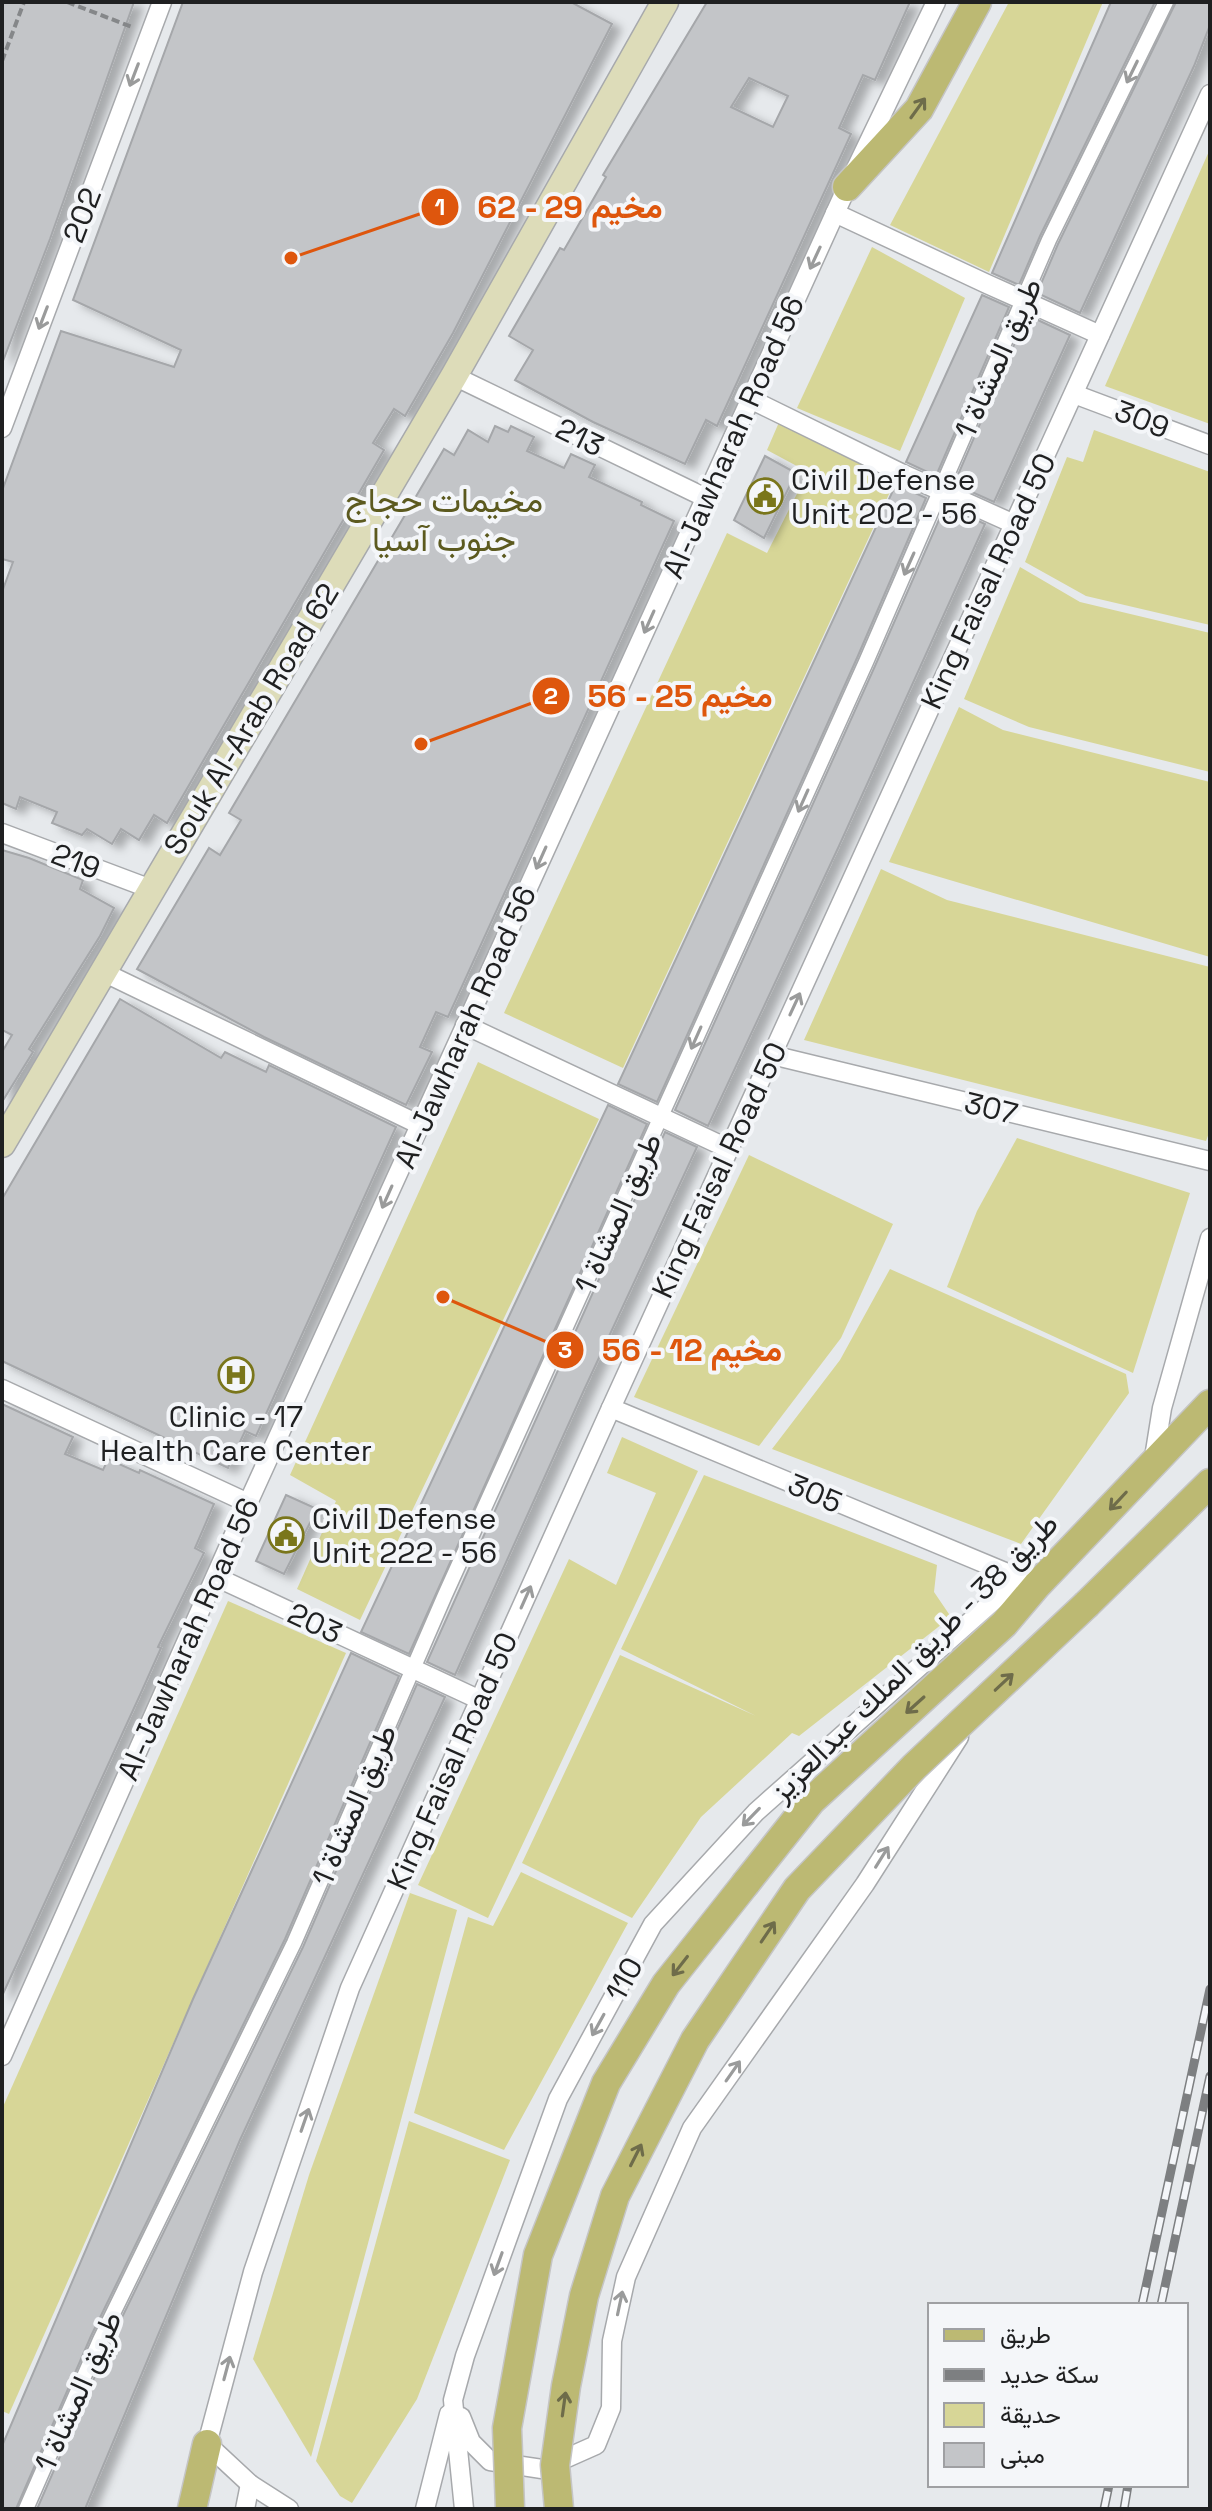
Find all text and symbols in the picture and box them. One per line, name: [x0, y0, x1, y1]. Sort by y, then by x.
one-way arrow: [1124, 60, 1139, 84]
one-way arrow: [126, 62, 140, 87]
one-way arrow: [910, 98, 926, 120]
callout: مخيم 29 - 62: [420, 179, 679, 235]
street label: 202: [54, 182, 110, 248]
text: مخيم 29 - 62: [477, 187, 663, 228]
text: 1: [435, 191, 445, 222]
one-way arrow: [807, 245, 822, 269]
street label: طريق المشاة 1: [945, 272, 1051, 444]
street label: Al-Jawharah Road 56: [653, 290, 813, 584]
one-way arrow: [35, 306, 49, 330]
street label: 309: [1109, 391, 1175, 447]
street label: 213: [550, 409, 610, 465]
street label: King Faisal Road 50: [912, 447, 1064, 715]
place label: Civil Defense Unit 202 - 56: [791, 460, 977, 533]
public building icon: Civil Defense Unit 202 - 56: [746, 477, 784, 515]
district label: مخيمات حجاج جنوب آسيا: [345, 479, 543, 561]
one-way arrow: [900, 551, 915, 576]
street label: Souk Al-Arab Road 62: [154, 576, 348, 862]
one-way arrow: [641, 610, 656, 634]
callout: مخيم 25 - 56: [531, 668, 789, 724]
text: مخيم 25 - 56: [587, 676, 773, 717]
text: 2: [544, 680, 558, 711]
one-way arrow: [795, 789, 810, 813]
street label: 219: [46, 834, 106, 888]
one-way arrow: [533, 846, 548, 870]
street label: Al-Jawharah Road 56: [385, 880, 545, 1174]
one-way arrow: [788, 992, 803, 1016]
one-way arrow: [688, 1026, 703, 1050]
street label: King Faisal Road 50: [643, 1036, 795, 1304]
street label: 307: [960, 1083, 1022, 1133]
street label: طريق المشاة 1: [565, 1127, 671, 1299]
one-way arrow: [379, 1185, 394, 1209]
callout: مخيم 12 - 56: [545, 1322, 799, 1378]
text: مخيم 12 - 56: [602, 1330, 782, 1371]
text: 3: [558, 1334, 572, 1365]
hospital icon: Clinic - 17 Health Care Center: [217, 1356, 255, 1394]
place label: Clinic - 17 Health Care Center: [100, 1397, 372, 1470]
street label: 305: [782, 1464, 848, 1522]
one-way arrow: [1108, 1491, 1127, 1511]
street label: Al-Jawharah Road 56: [108, 1492, 268, 1786]
place label: Civil Defense Unit 222 - 56: [312, 1499, 497, 1572]
street label: طريق 38 - طريق الملك عبدالعزيز: [761, 1504, 1067, 1810]
public building icon: Civil Defense Unit 222 - 56: [267, 1516, 305, 1554]
one-way arrow: [519, 1586, 534, 1610]
street label: 203: [282, 1594, 348, 1652]
street label: King Faisal Road 50: [378, 1626, 526, 1896]
one-way arrow: [993, 1674, 1013, 1692]
one-way arrow: [905, 1696, 925, 1715]
street label: طريق المشاة 1: [303, 1718, 405, 1892]
one-way arrow: [742, 1807, 761, 1827]
one-way arrow: [873, 1847, 890, 1869]
one-way arrow: [760, 1921, 776, 1944]
street label: 110: [596, 1950, 652, 2008]
one-way arrow: [672, 1955, 689, 1976]
one-way arrow: [590, 2013, 606, 2036]
one-way arrow: [725, 2060, 741, 2082]
one-way arrow: [298, 2108, 313, 2133]
one-way arrow: [629, 2144, 644, 2168]
one-way arrow: [489, 2251, 504, 2276]
one-way arrow: [614, 2291, 629, 2316]
legend: [928, 2303, 1188, 2487]
street label: طريق المشاة 1: [25, 2305, 131, 2477]
text: طريق: [1000, 2319, 1051, 2350]
one-way arrow: [221, 2356, 236, 2382]
text: سكة حديد: [1000, 2359, 1099, 2390]
one-way arrow: [557, 2392, 572, 2417]
text: حديقة: [1000, 2399, 1061, 2430]
text: مبنى: [1000, 2439, 1045, 2470]

